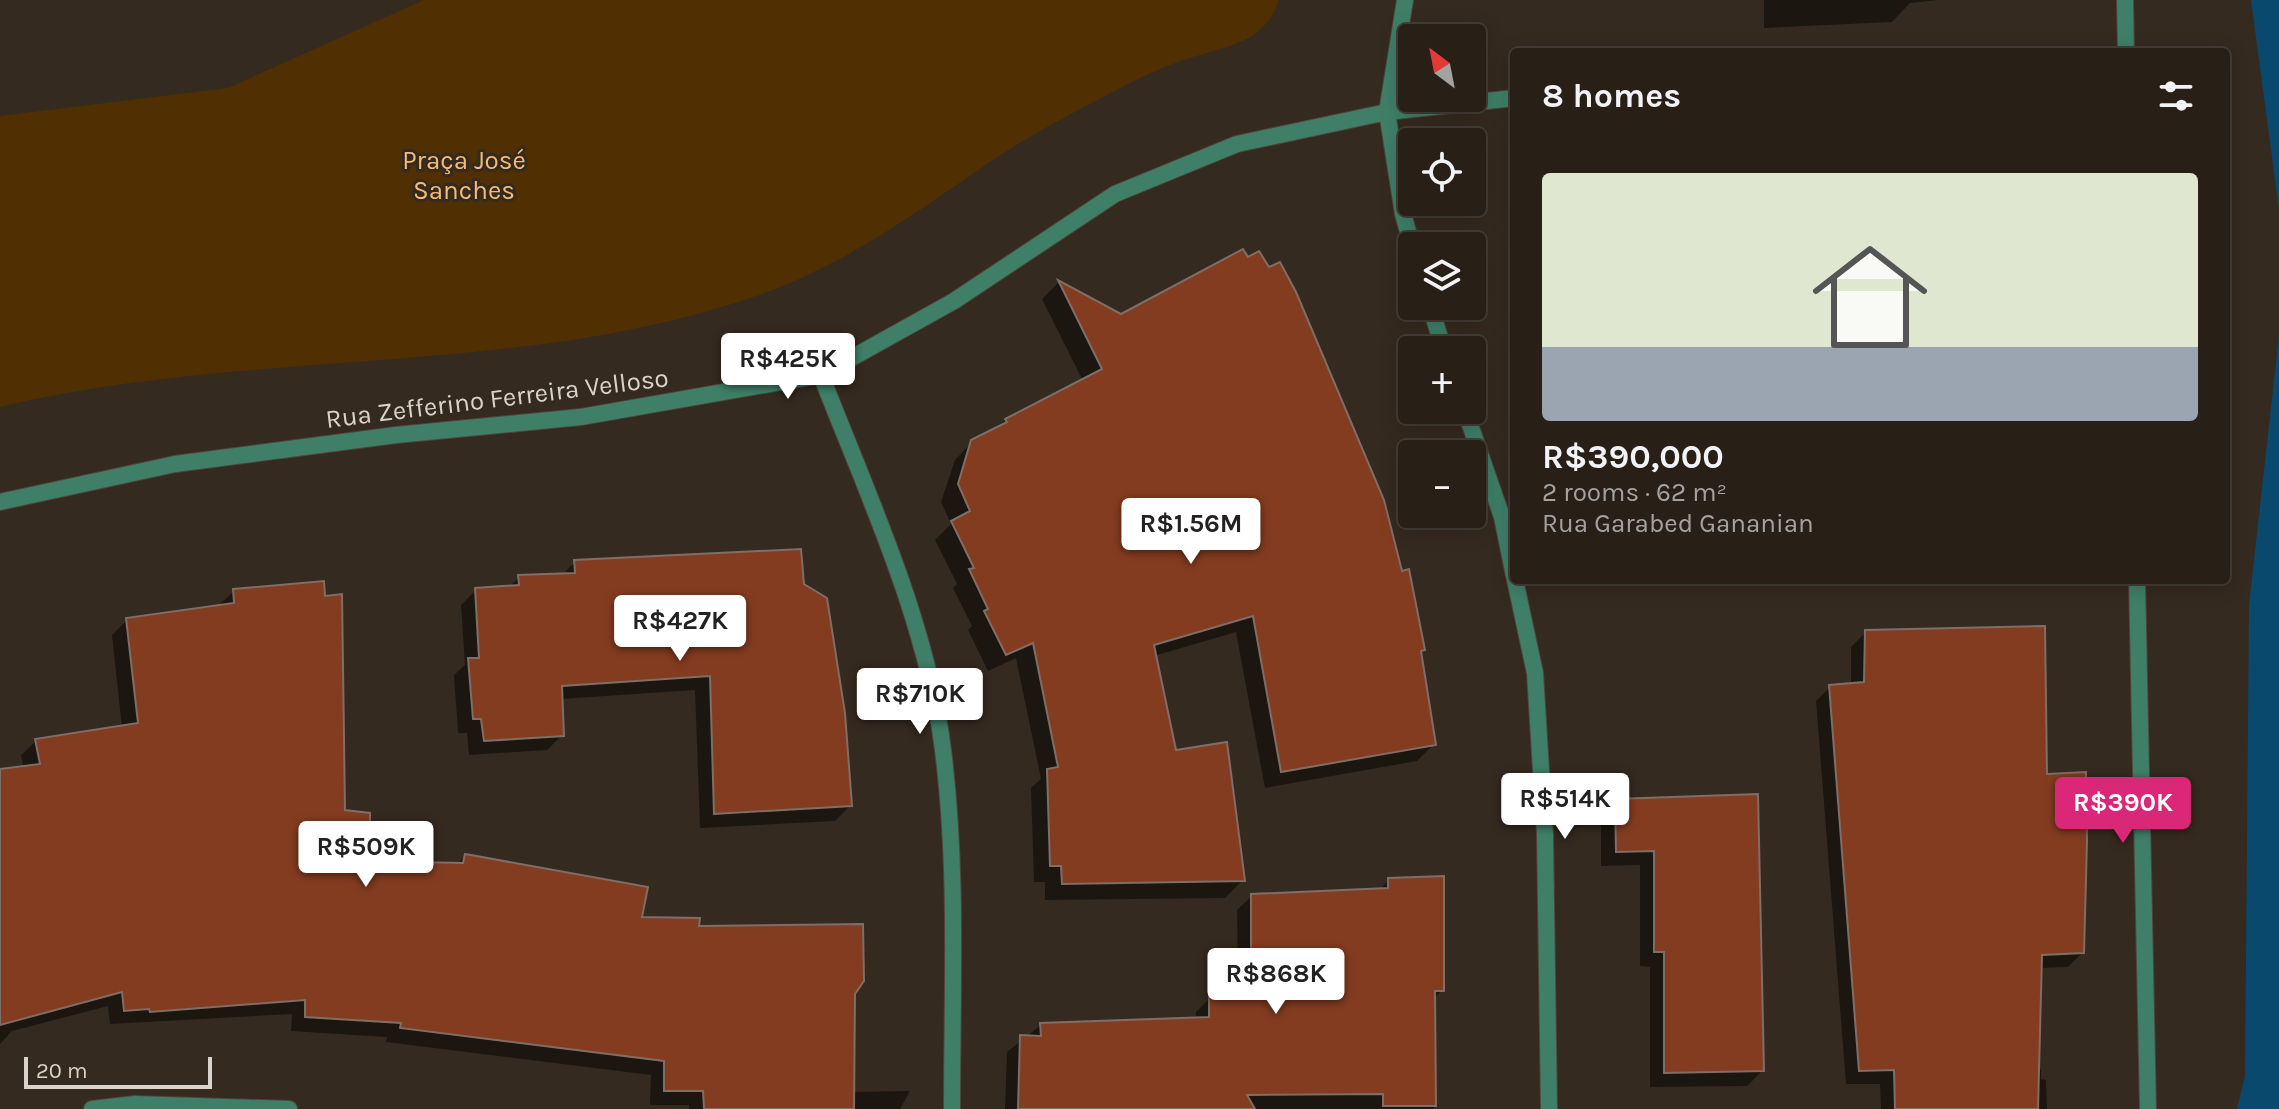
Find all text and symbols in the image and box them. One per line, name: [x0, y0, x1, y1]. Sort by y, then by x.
north arrow: [1398, 24, 1486, 112]
map controls: [1398, 24, 1486, 528]
icon: filters: [2154, 74, 2198, 118]
text: 8 homes: [1542, 76, 1681, 116]
button: locate: [1398, 128, 1486, 216]
park label: Praça José Sanches: [402, 145, 526, 206]
icon: home: [1798, 225, 1942, 369]
button: layers: [1398, 232, 1486, 320]
pin: R$425K: [723, 333, 853, 401]
button: +: [1398, 336, 1486, 424]
text: R$425K: [739, 343, 837, 374]
street label: Rua Zefferino Ferreira Velloso: [324, 362, 670, 435]
text: R$390,000: [1542, 437, 1724, 477]
button: −: [1398, 440, 1486, 528]
text: 2 rooms · 62 m²: [1542, 477, 1727, 508]
pin: R$1.56M: [1117, 498, 1265, 566]
text: R$1.56M: [1139, 508, 1243, 539]
text: Rua Garabed Gananian: [1542, 508, 1814, 539]
pin: R$427K: [615, 595, 745, 663]
text: R$427K: [632, 605, 728, 636]
pin: R$710K: [855, 668, 985, 736]
text: R$710K: [875, 678, 965, 709]
pin: R$514K: [1500, 773, 1630, 841]
pin: R$390K: [2058, 777, 2188, 845]
text: R$514K: [1519, 783, 1611, 814]
text: R$390K: [2073, 787, 2173, 818]
pin: R$509K: [301, 821, 431, 889]
text: R$509K: [316, 831, 416, 862]
pin: R$868K: [1211, 948, 1341, 1016]
text: R$868K: [1225, 958, 1327, 989]
scale bar: [24, 1053, 212, 1089]
text: 20 m: [36, 1058, 88, 1084]

